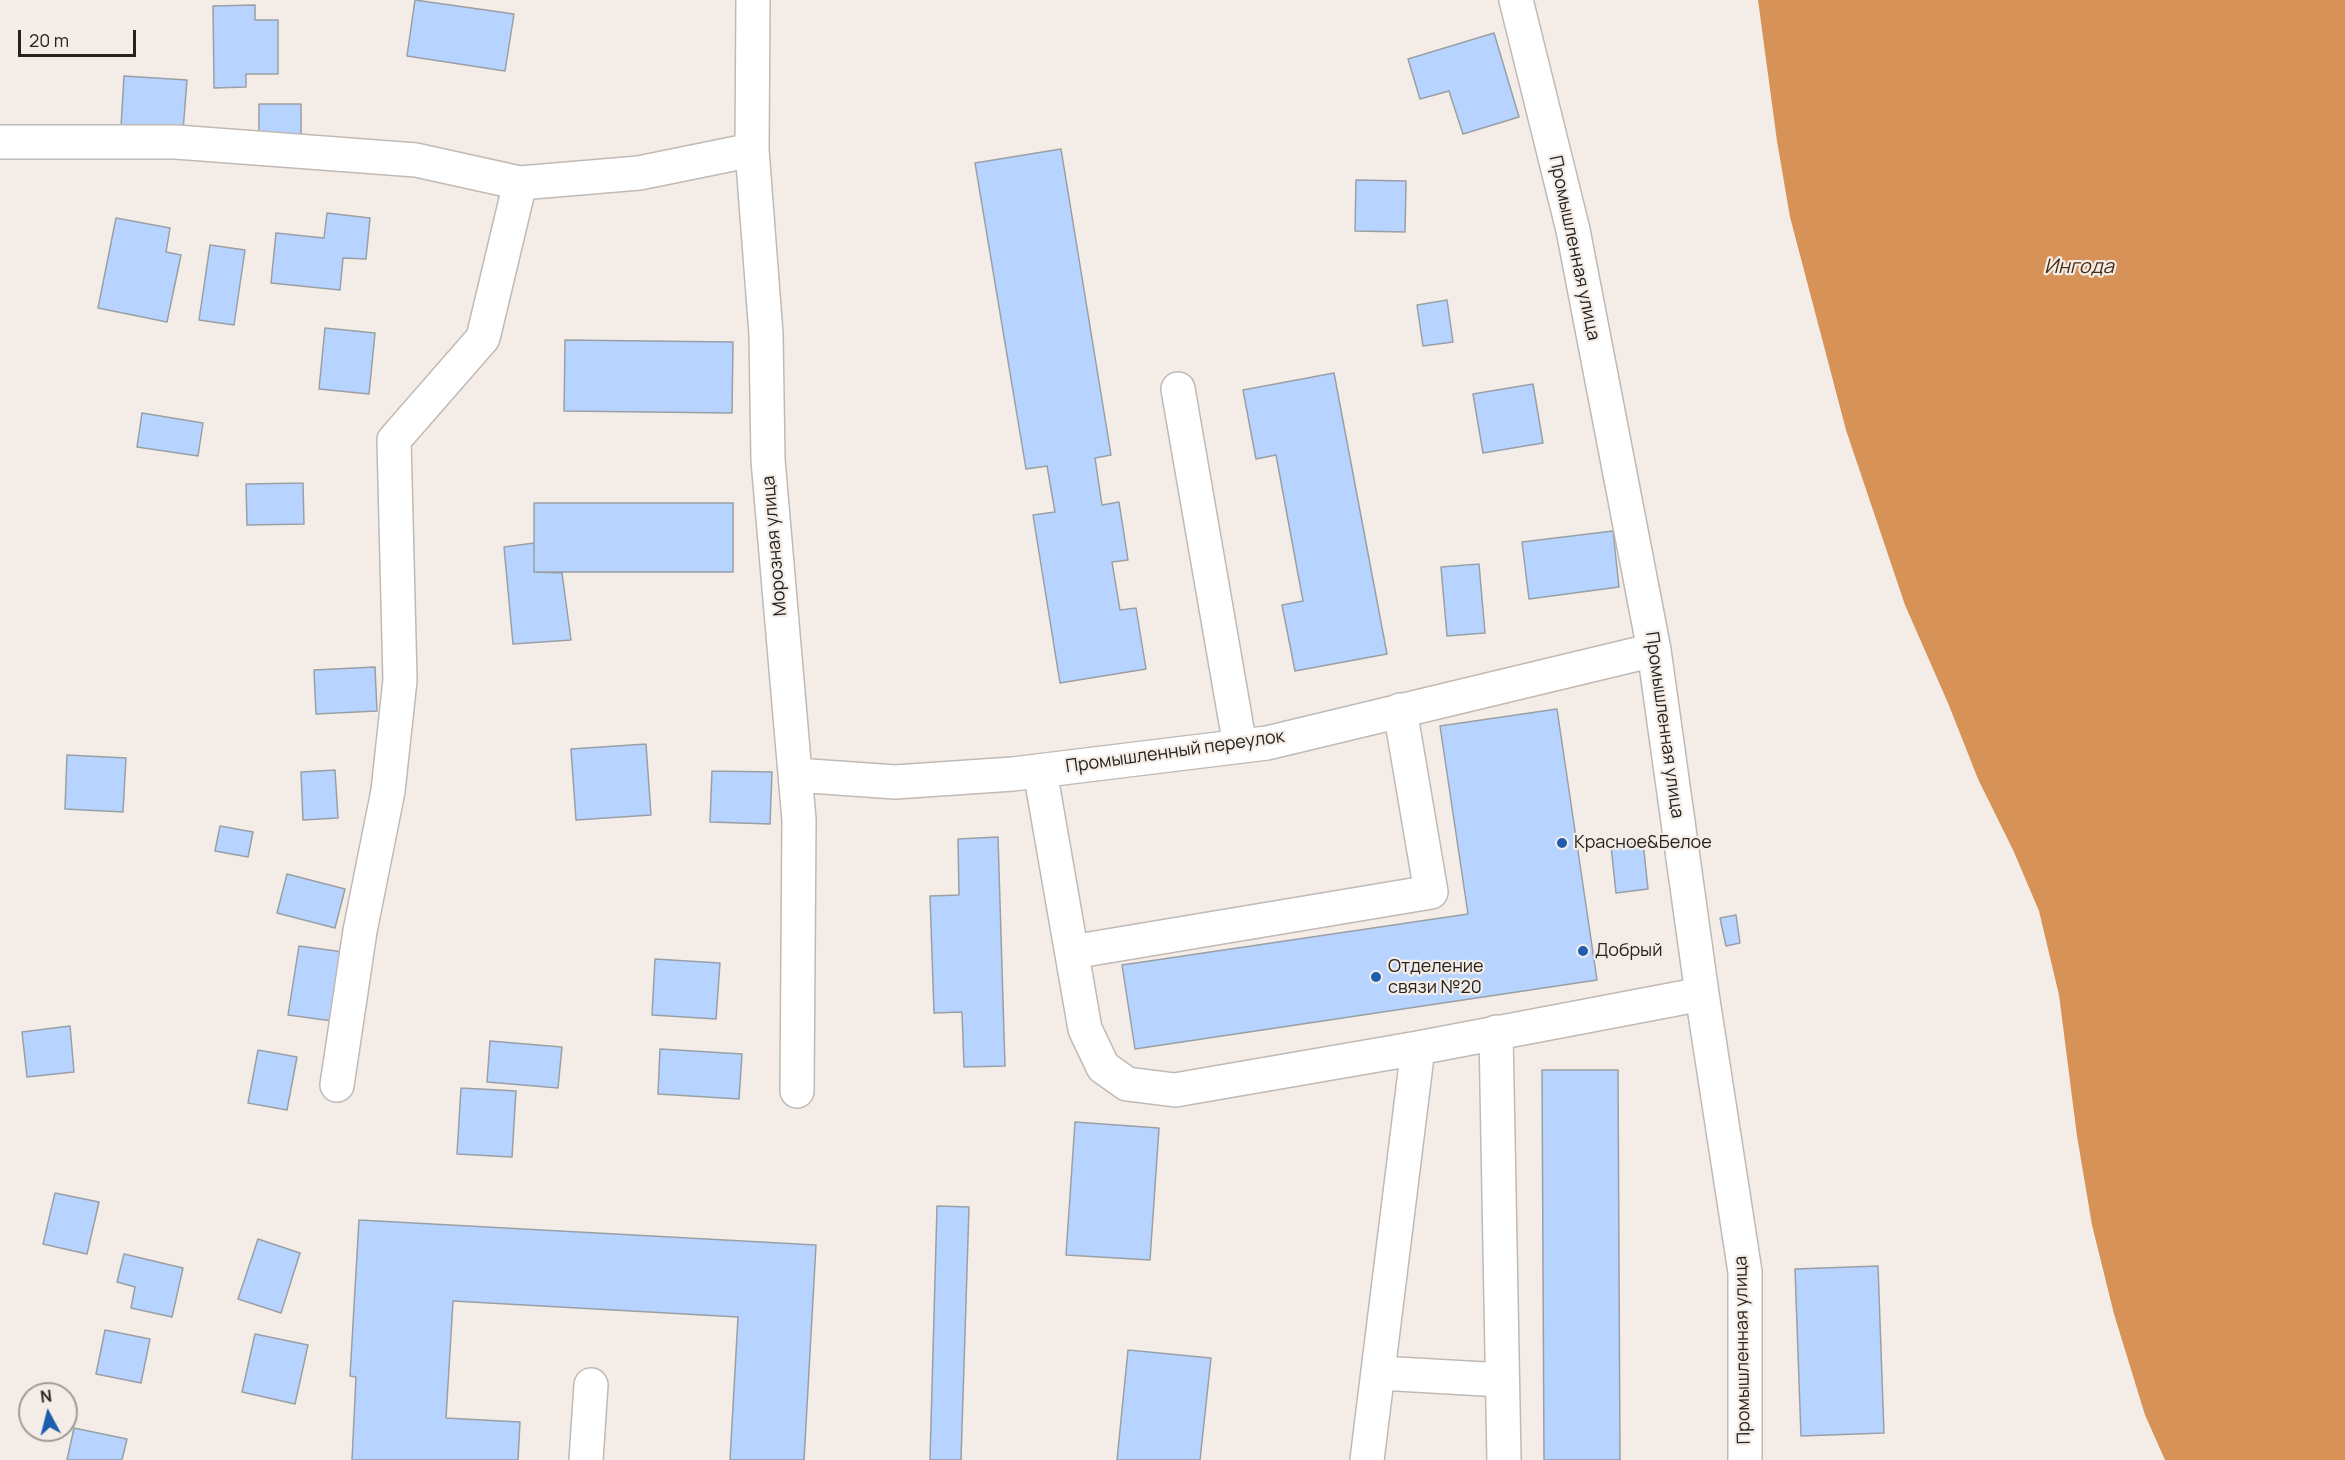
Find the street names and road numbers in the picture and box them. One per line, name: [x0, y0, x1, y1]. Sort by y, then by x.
street label: Промышленная улица: [1544, 154, 1604, 342]
street label: Морозная улица: [758, 475, 792, 617]
street label: Промышленная улица: [1640, 630, 1688, 820]
street label: Промышленный переулок: [1064, 726, 1286, 778]
street label: Промышленная улица: [1731, 1256, 1755, 1444]

